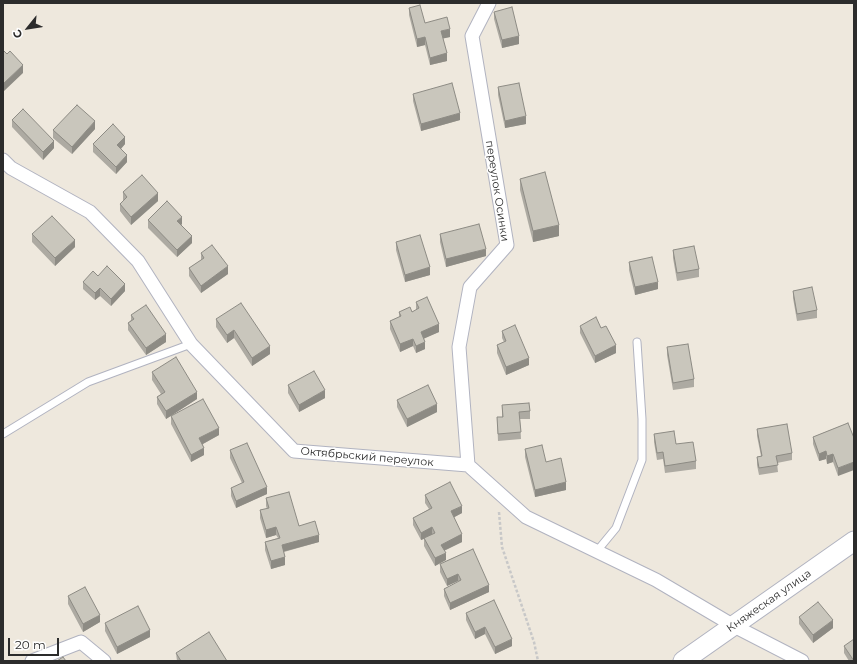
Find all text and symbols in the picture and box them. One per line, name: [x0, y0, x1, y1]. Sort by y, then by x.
north arrow: [8, 8, 48, 48]
text: С: [10, 27, 26, 41]
street label: переулок Осинки: [482, 140, 512, 242]
street label: Октябрьский переулок: [300, 445, 434, 469]
street label: Княжеская улица: [724, 567, 814, 635]
scale bar: [10, 630, 61, 656]
text: 20 m: [15, 637, 46, 652]

